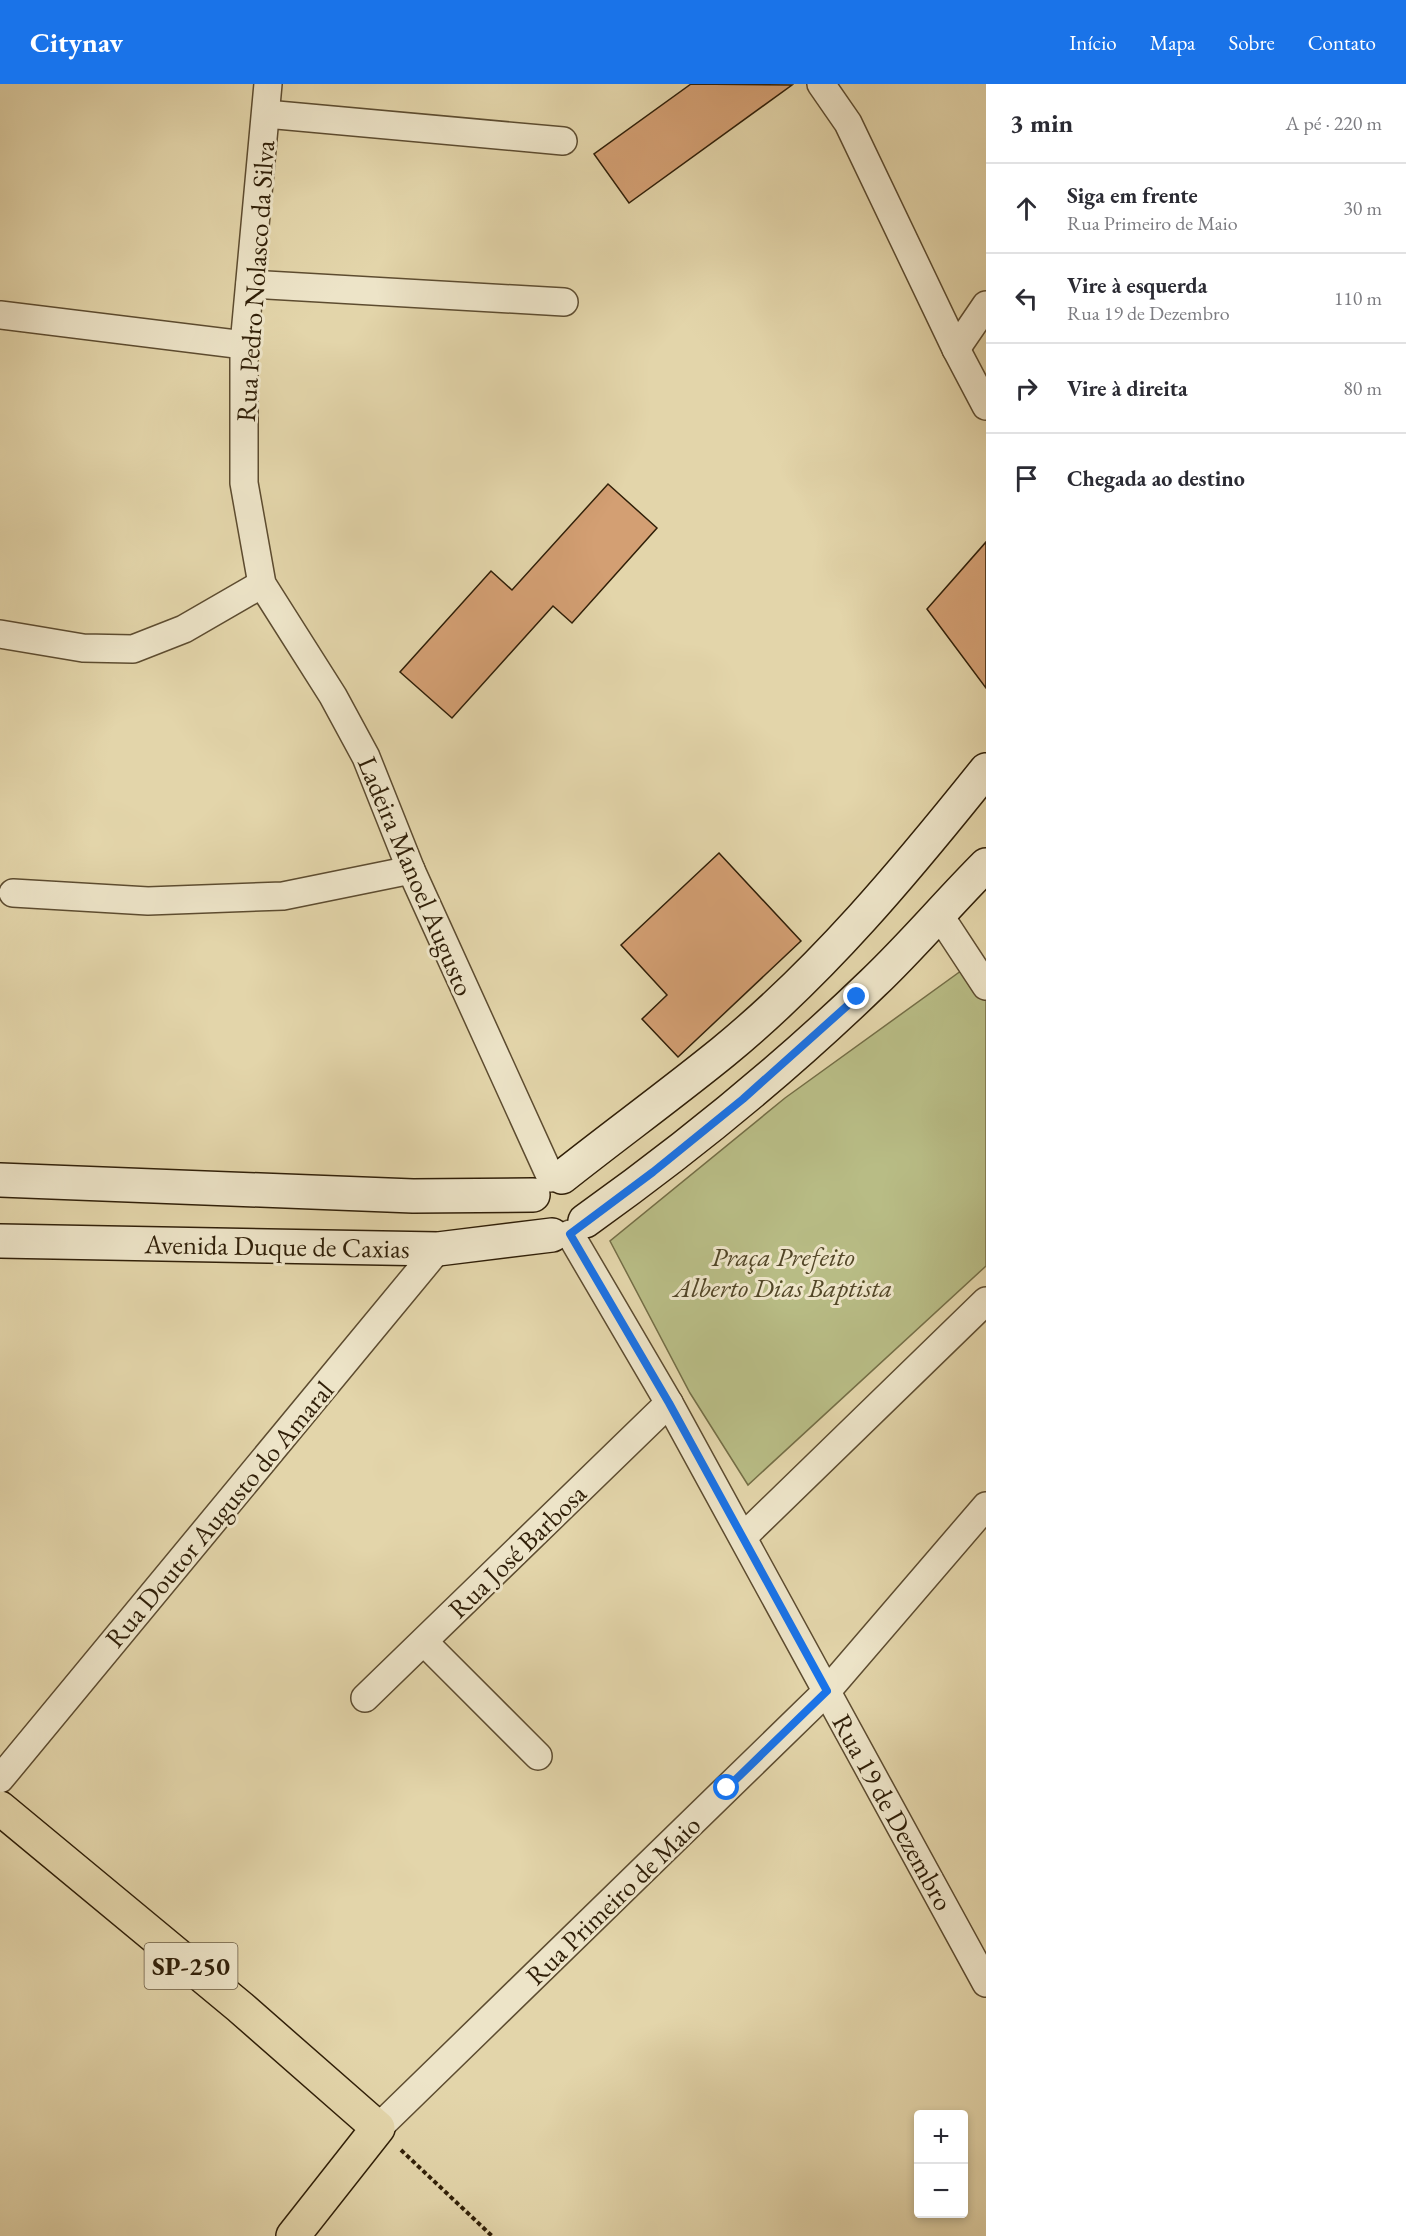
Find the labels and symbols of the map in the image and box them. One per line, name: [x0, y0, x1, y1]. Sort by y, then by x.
street label: Rua Pedro Nolasco da Silva: [228, 139, 282, 423]
street label: Ladeira Manoel Augusto: [350, 751, 482, 1001]
route end: [843, 983, 869, 1009]
street label: Avenida Duque de Caxias: [143, 1226, 410, 1266]
park label: Praça Prefeito Alberto Dias Baptista: [671, 1239, 893, 1305]
street label: Rua Doutor Augusto do Amaral: [97, 1373, 341, 1655]
street label: Rua José Barbosa: [440, 1476, 594, 1626]
street label: Rua 19 de Dezembro: [824, 1708, 962, 1916]
route start: [713, 1774, 739, 1800]
street label: Rua Primeiro de Maio: [518, 1807, 708, 1993]
road number: SP-250: [144, 1943, 237, 1989]

